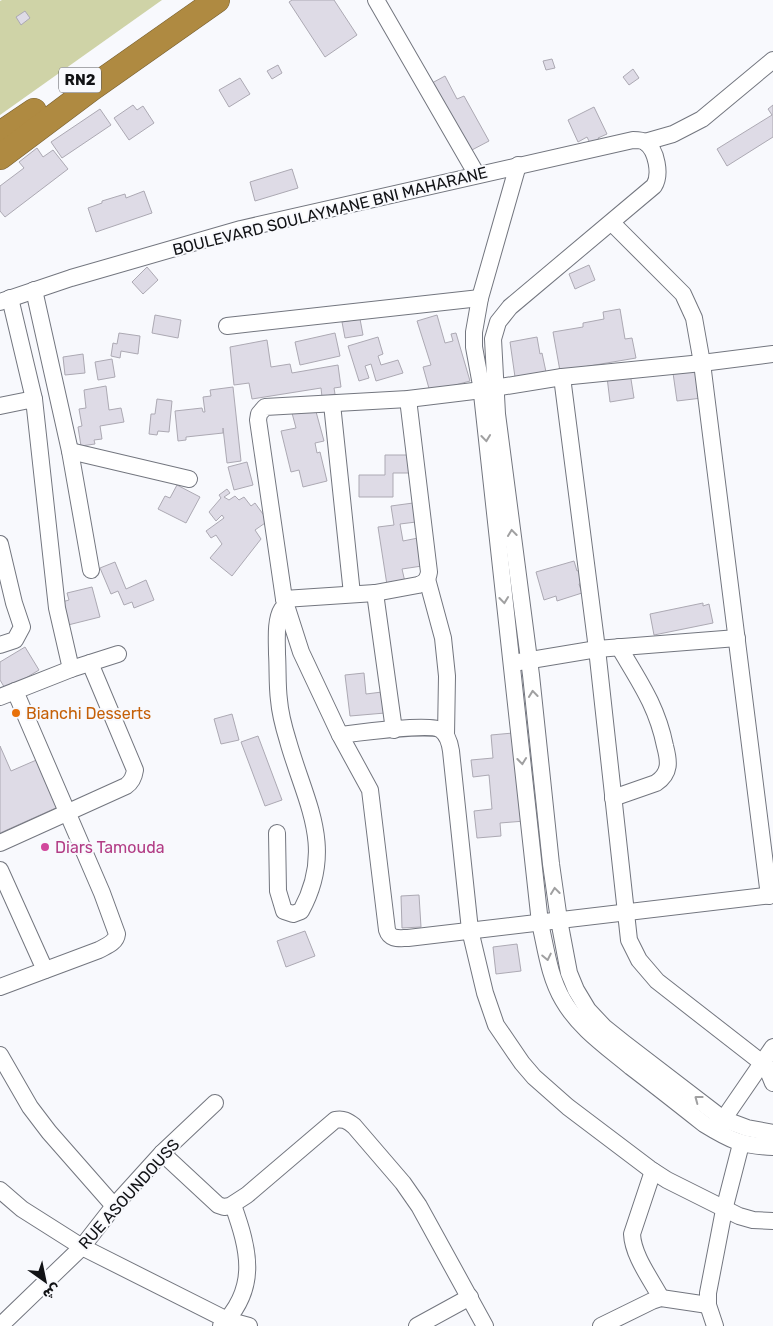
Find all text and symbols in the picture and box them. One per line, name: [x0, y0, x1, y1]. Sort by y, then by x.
road number: RN2: [59, 68, 101, 92]
street label: BOULEVARD SOULAYMANE BNI MAHARANE: [171, 163, 489, 259]
one-way arrow: [480, 434, 491, 442]
one-way arrow: [507, 529, 518, 537]
one-way arrow: [498, 596, 509, 604]
one-way arrow: [528, 690, 539, 698]
place label: Bianchi Desserts: [26, 704, 151, 723]
marker: Bianchi Desserts: [10, 707, 22, 719]
one-way arrow: [516, 757, 527, 765]
place label: Diars Tamouda: [55, 838, 165, 857]
marker: Diars Tamouda: [39, 841, 51, 853]
one-way arrow: [550, 886, 561, 894]
one-way arrow: [542, 952, 552, 961]
one-way arrow: [695, 1097, 704, 1105]
street label: RUE ASOUNDOUSS: [75, 1135, 183, 1253]
north arrow: [20, 1256, 70, 1306]
text: ش: [40, 1280, 64, 1304]

